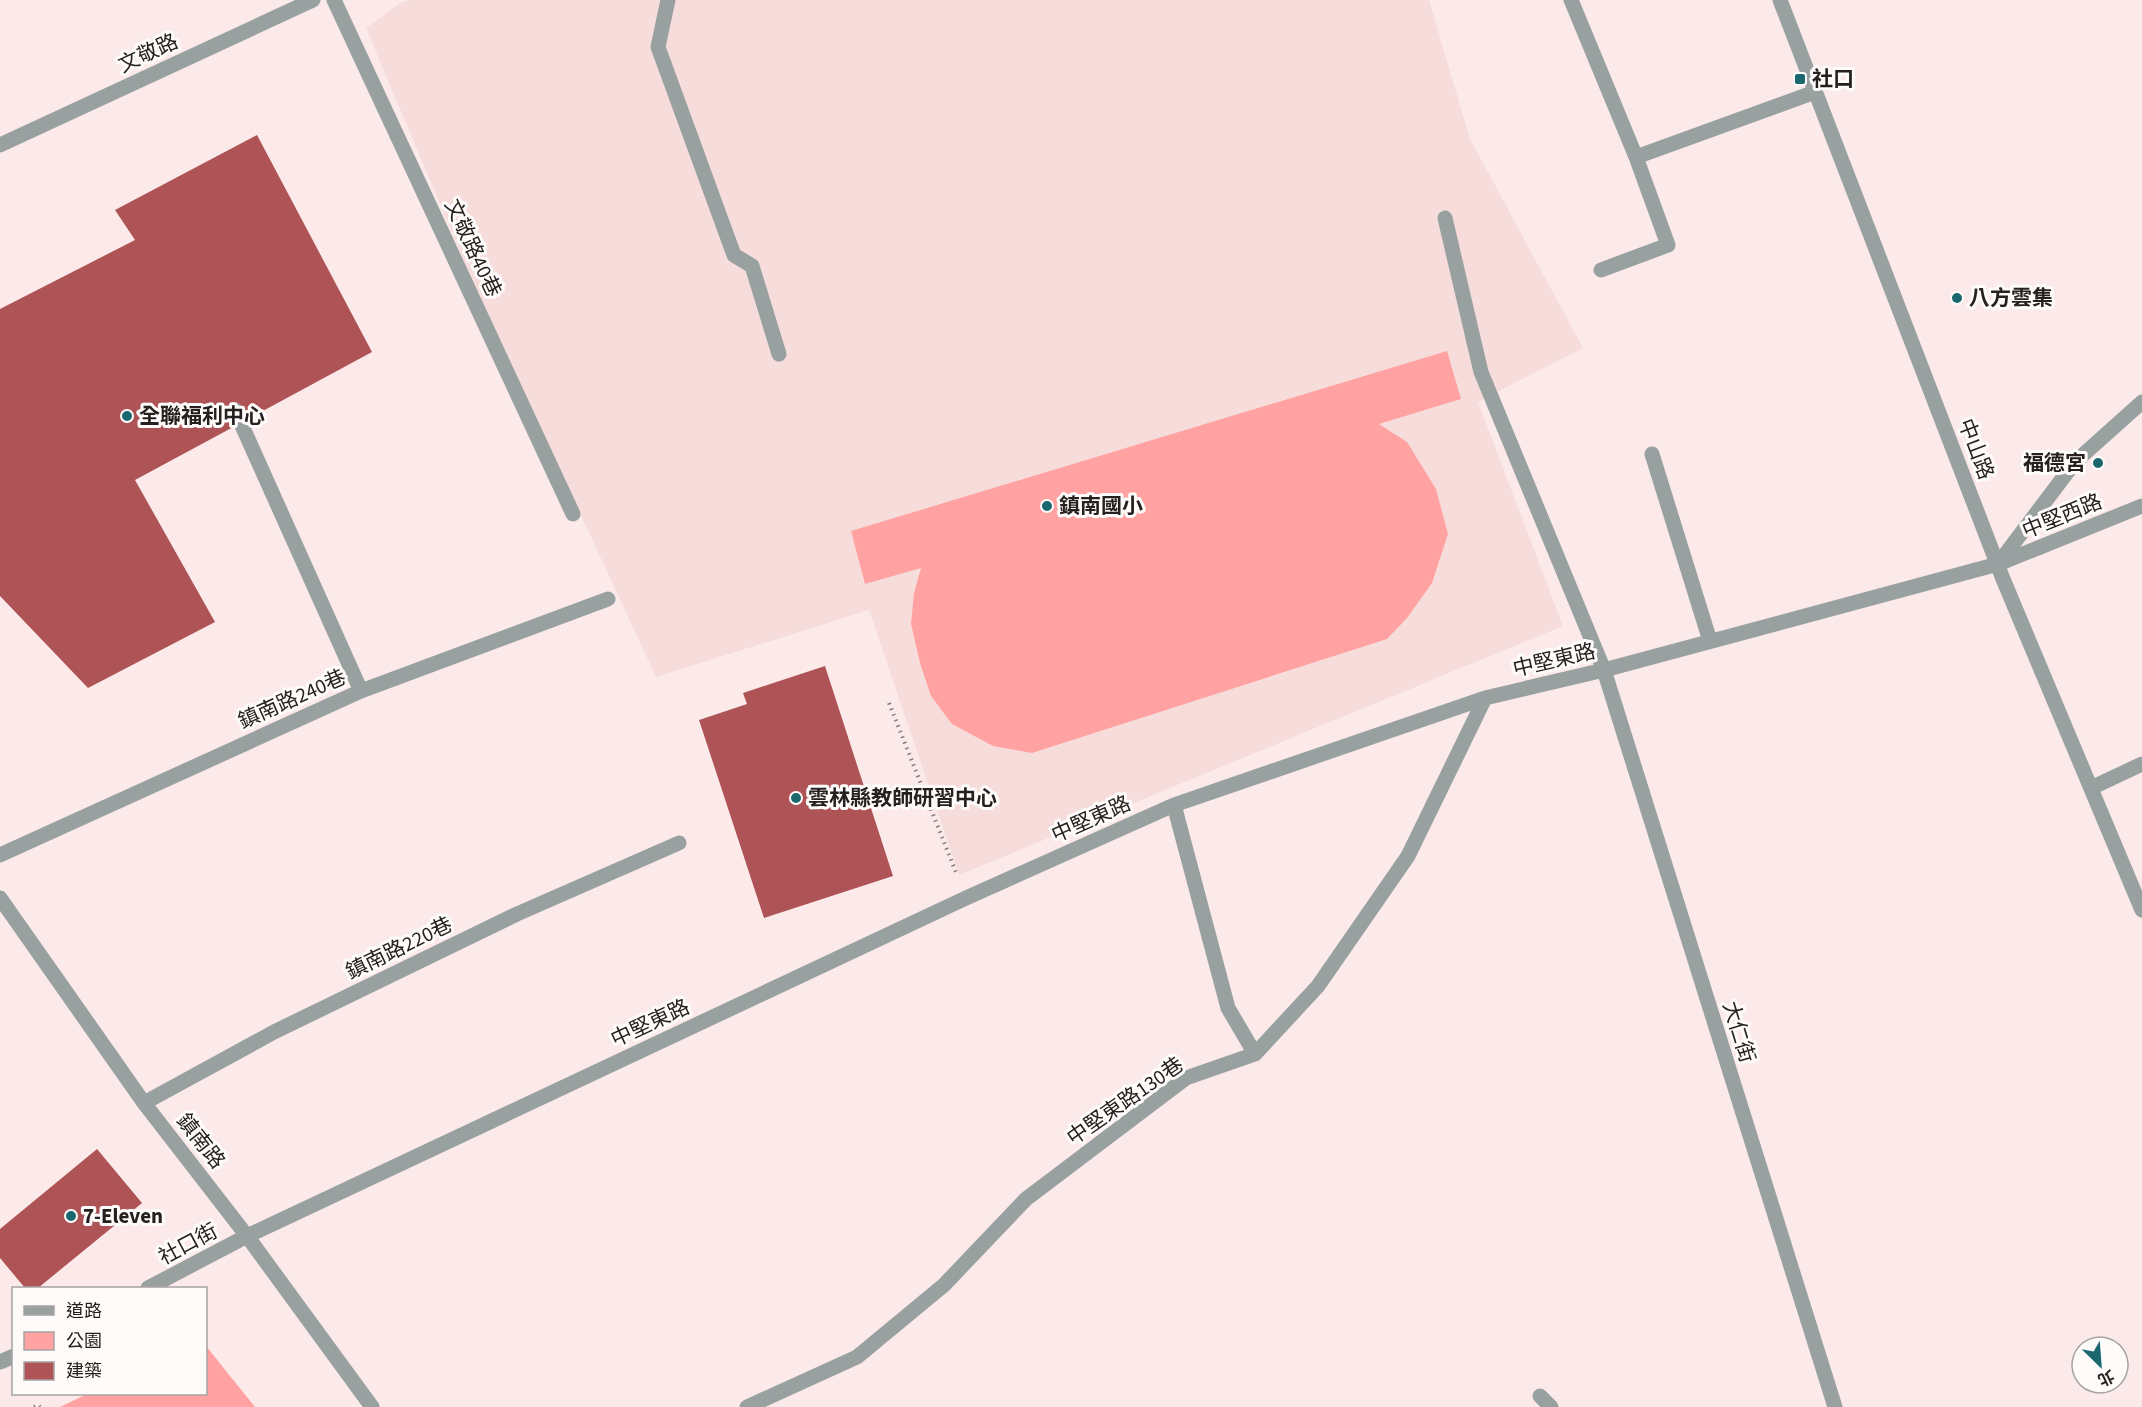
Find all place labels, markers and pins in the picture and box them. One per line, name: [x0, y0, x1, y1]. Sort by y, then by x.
place label: 社口: [1812, 64, 1854, 94]
marker: 社口: [1793, 72, 1807, 86]
place label: 八方雲集: [1969, 283, 2053, 313]
marker: 八方雲集: [1950, 291, 1964, 305]
place label: 全聯福利中心: [139, 401, 265, 431]
marker: 全聯福利中心: [120, 409, 134, 423]
place label: 福德宮: [2023, 448, 2086, 478]
marker: 福德宮: [2091, 456, 2105, 470]
place label: 鎮南國小: [1059, 491, 1143, 521]
marker: 鎮南國小: [1040, 499, 1054, 513]
place label: 雲林縣教師研習中心: [808, 783, 997, 813]
marker: 雲林縣教師研習中心: [789, 791, 803, 805]
place label: 7-Eleven: [83, 1201, 163, 1231]
marker: 7-Eleven: [64, 1209, 78, 1223]

